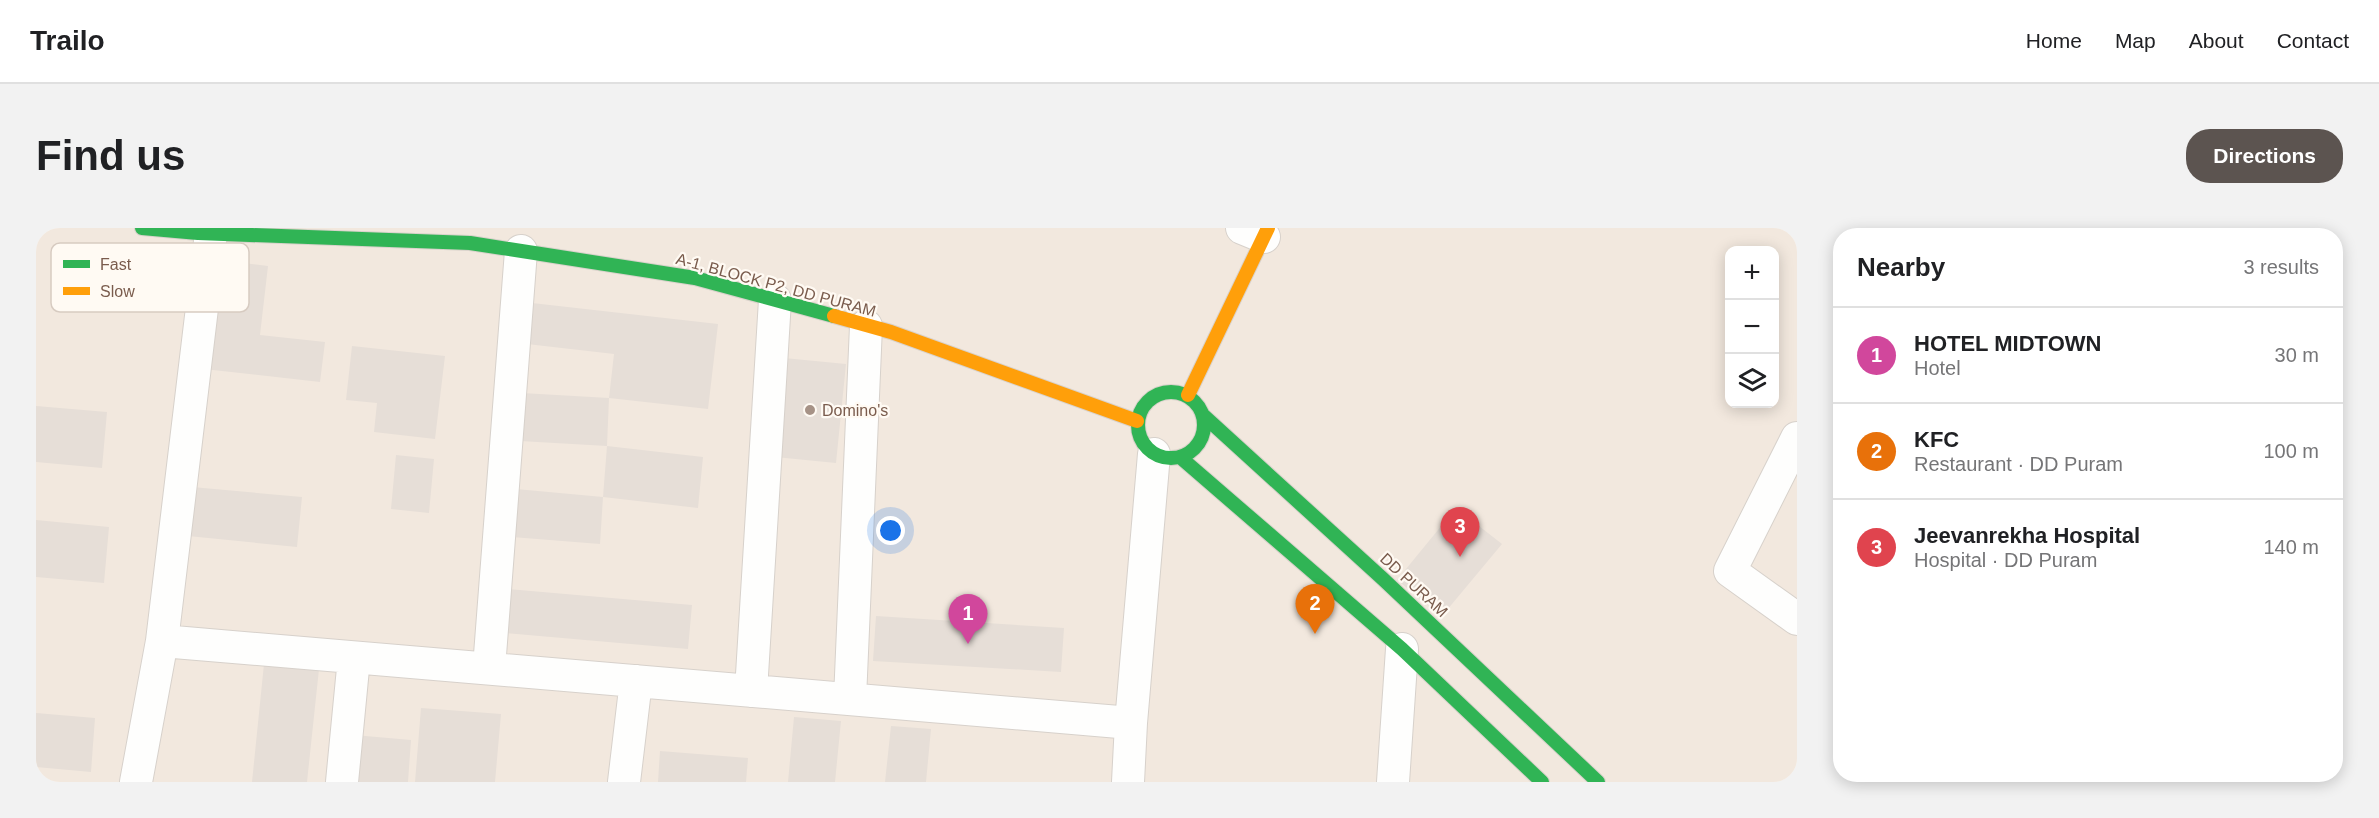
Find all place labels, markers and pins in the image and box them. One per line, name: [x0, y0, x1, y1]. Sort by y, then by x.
place label: Domino's: [822, 402, 888, 419]
marker: Domino's: [803, 403, 817, 417]
pin: 3: [1440, 508, 1480, 557]
pin: 2: [1296, 584, 1334, 634]
pin: 1: [948, 594, 988, 644]

